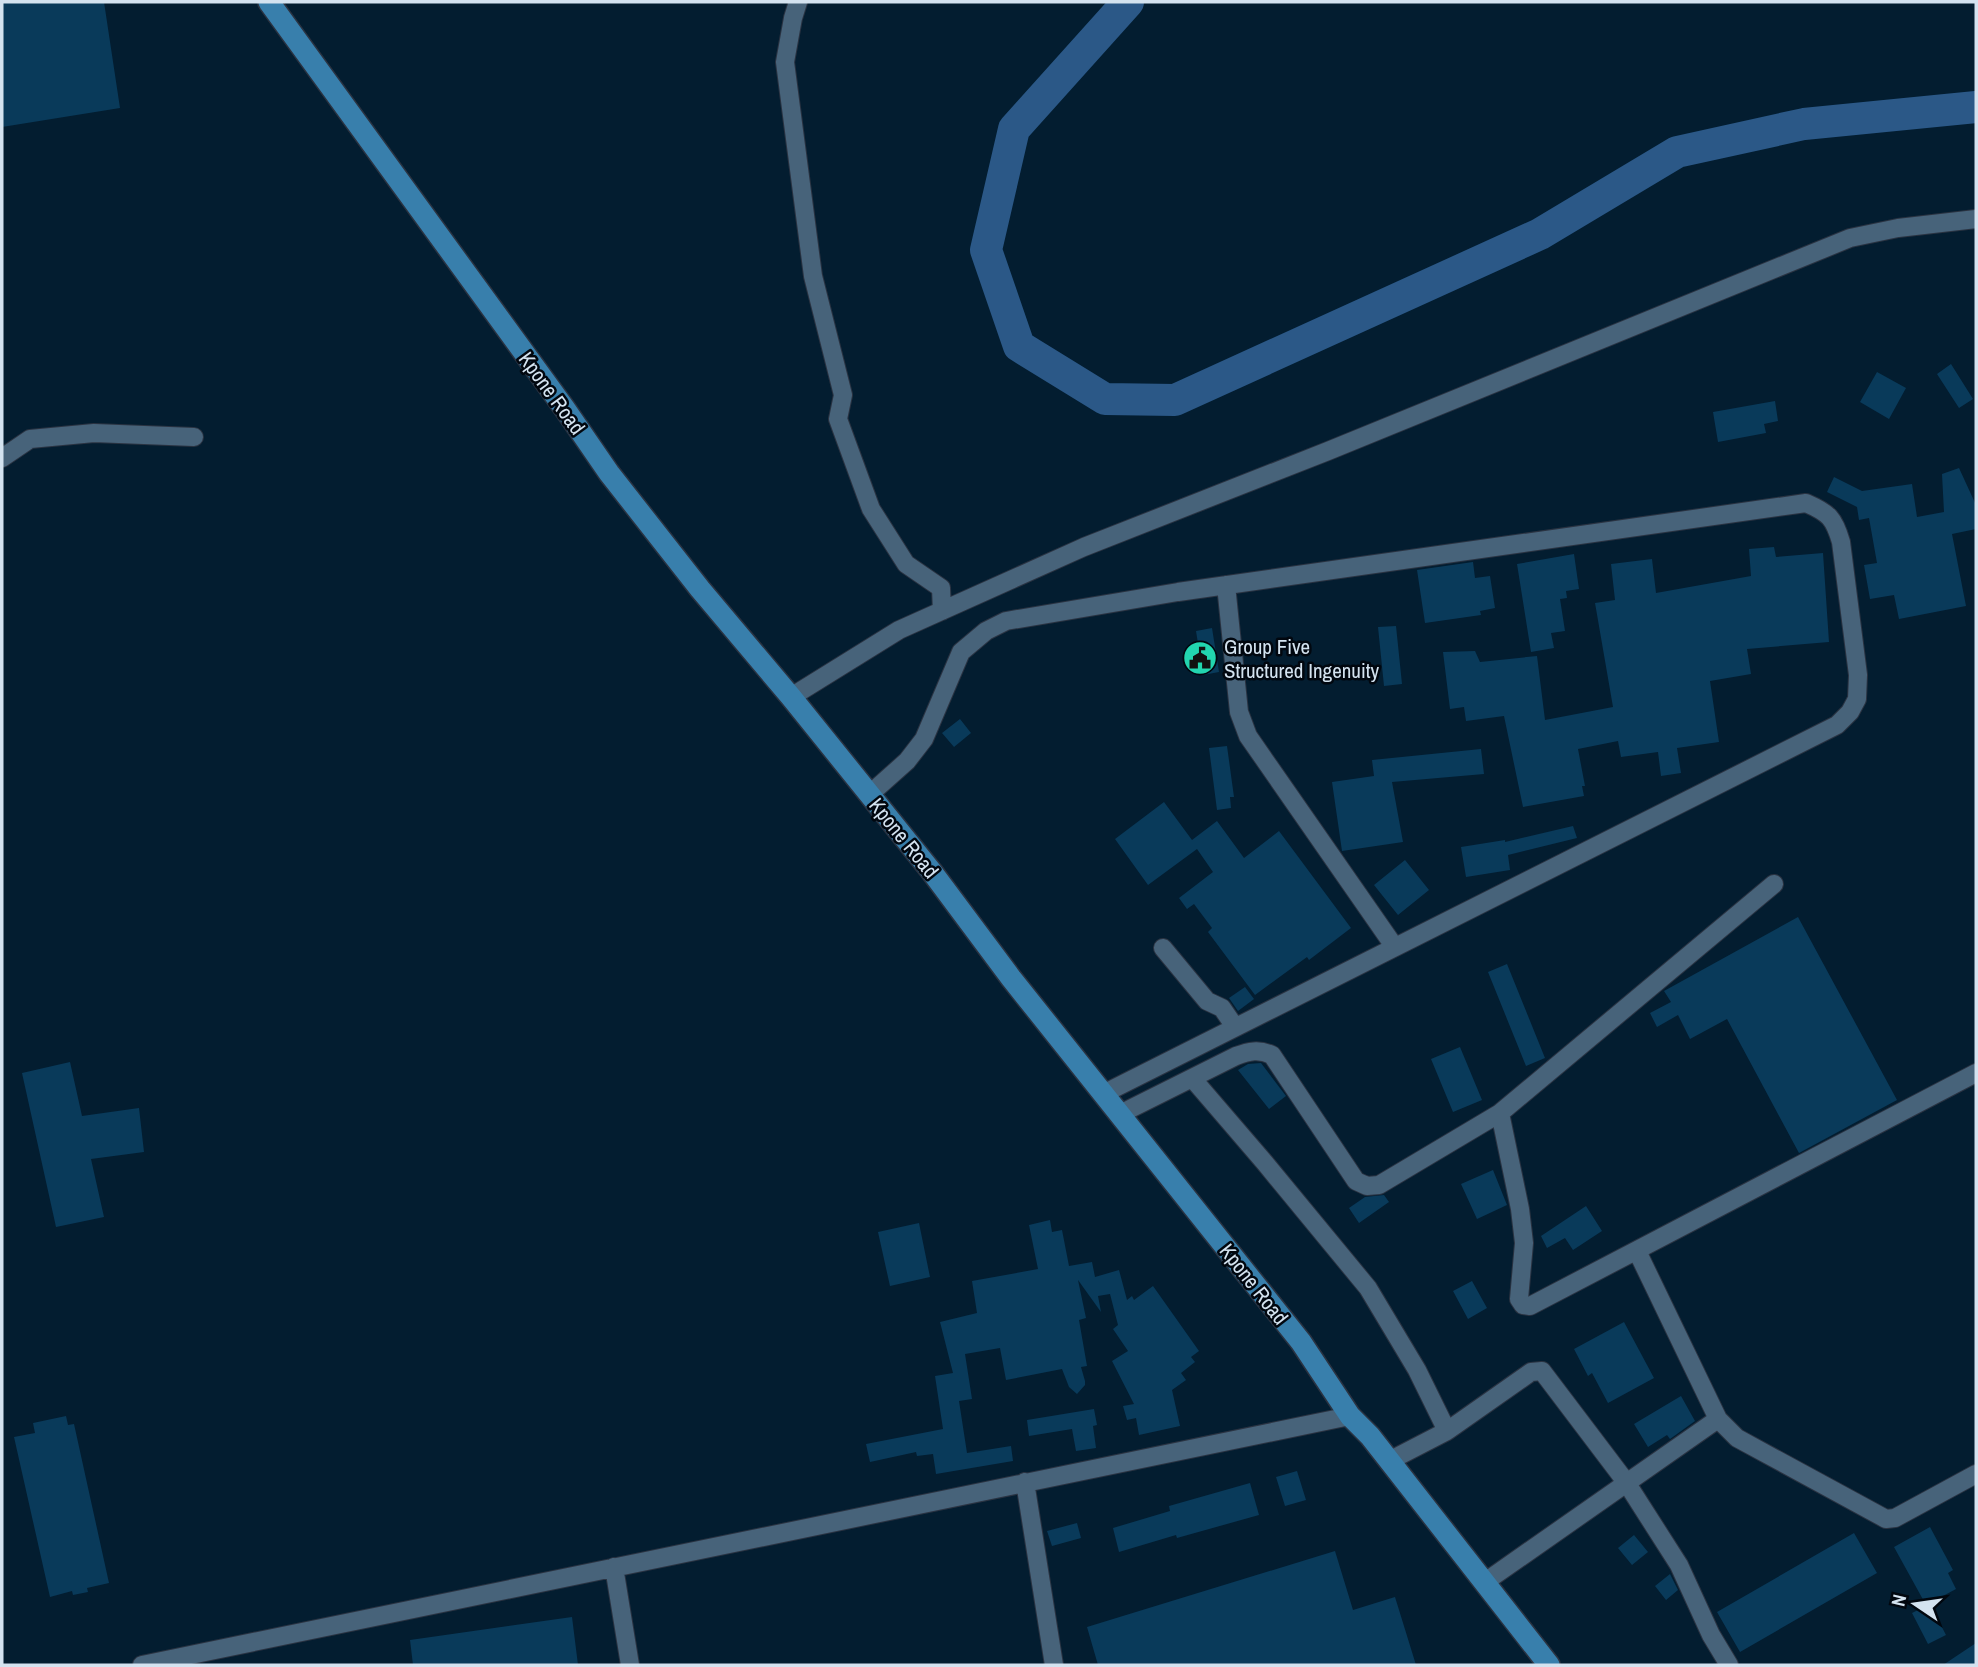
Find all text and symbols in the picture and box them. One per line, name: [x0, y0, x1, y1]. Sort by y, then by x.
street label: Kpone Road: [512, 346, 592, 440]
place label: Group Five Structured Ingenuity: [1224, 632, 1379, 685]
public building icon: Group Five Structured Ingenuity: [1181, 639, 1219, 677]
street label: Kpone Road: [863, 792, 945, 884]
street label: Kpone Road: [1213, 1237, 1295, 1331]
north arrow: [1880, 1569, 1950, 1639]
text: N: [1885, 1592, 1912, 1609]

